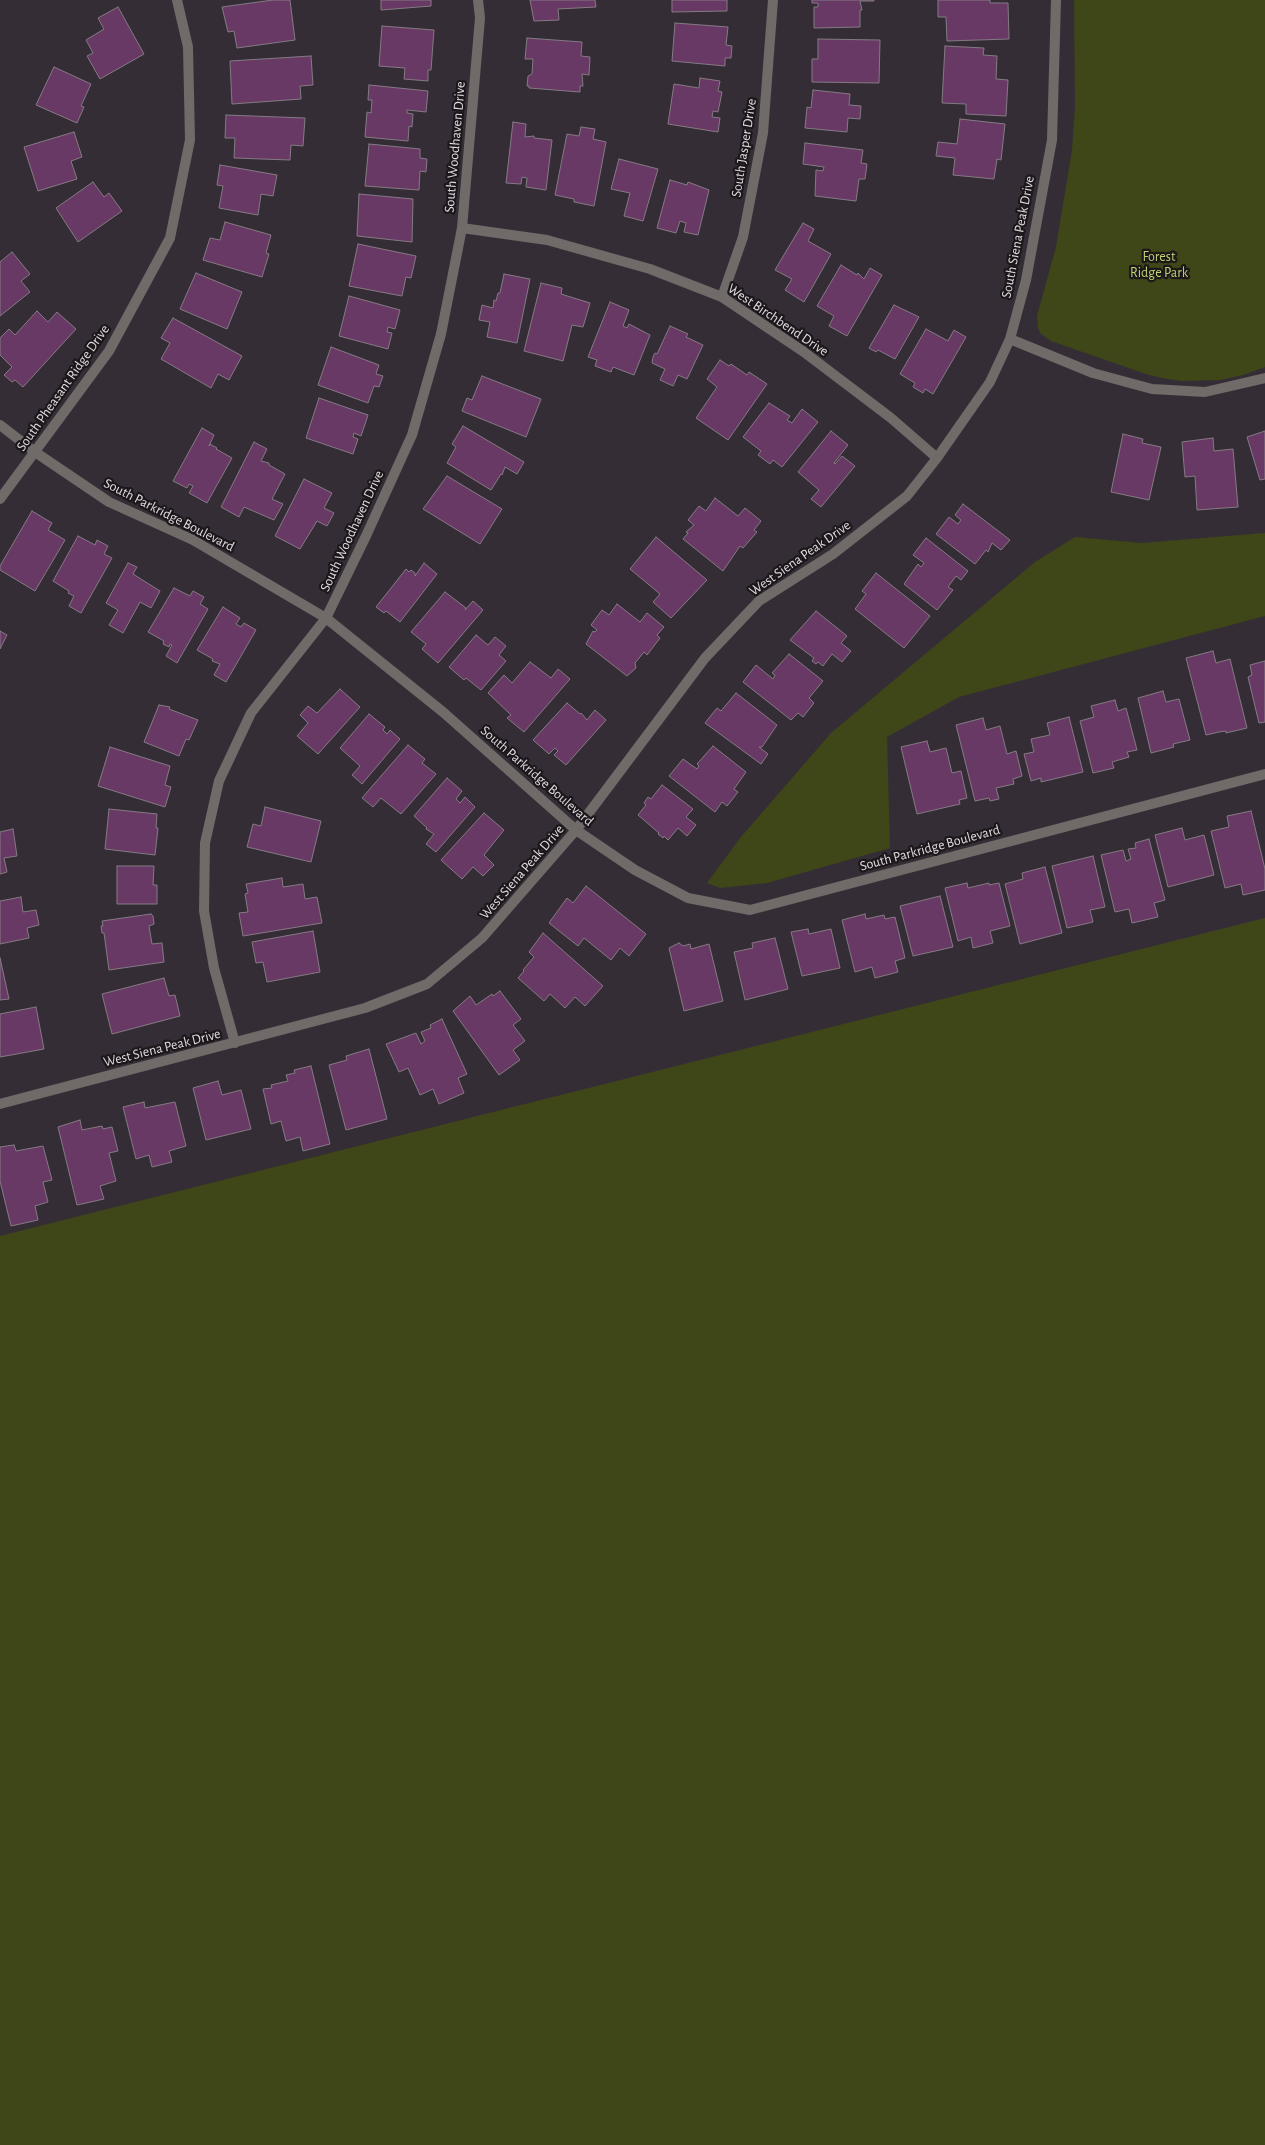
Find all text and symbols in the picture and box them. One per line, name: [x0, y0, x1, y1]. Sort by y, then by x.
street label: South Woodhaven Drive: [441, 81, 469, 213]
street label: South Jasper Drive: [728, 97, 760, 199]
street label: South Siena Peak Drive: [998, 174, 1038, 300]
park label: Forest Ridge Park: [1130, 249, 1188, 282]
street label: West Birchbend Drive: [724, 280, 832, 360]
street label: South Pheasant Ridge Drive: [13, 322, 113, 454]
street label: South Woodhaven Drive: [317, 468, 387, 594]
street label: South Parkridge Boulevard: [101, 475, 237, 555]
street label: West Siena Peak Drive: [746, 517, 854, 599]
street label: South Parkridge Boulevard: [477, 722, 597, 830]
street label: West Siena Peak Drive: [476, 821, 568, 923]
street label: South Parkridge Boulevard: [858, 821, 1002, 875]
street label: West Siena Peak Drive: [102, 1025, 222, 1071]

